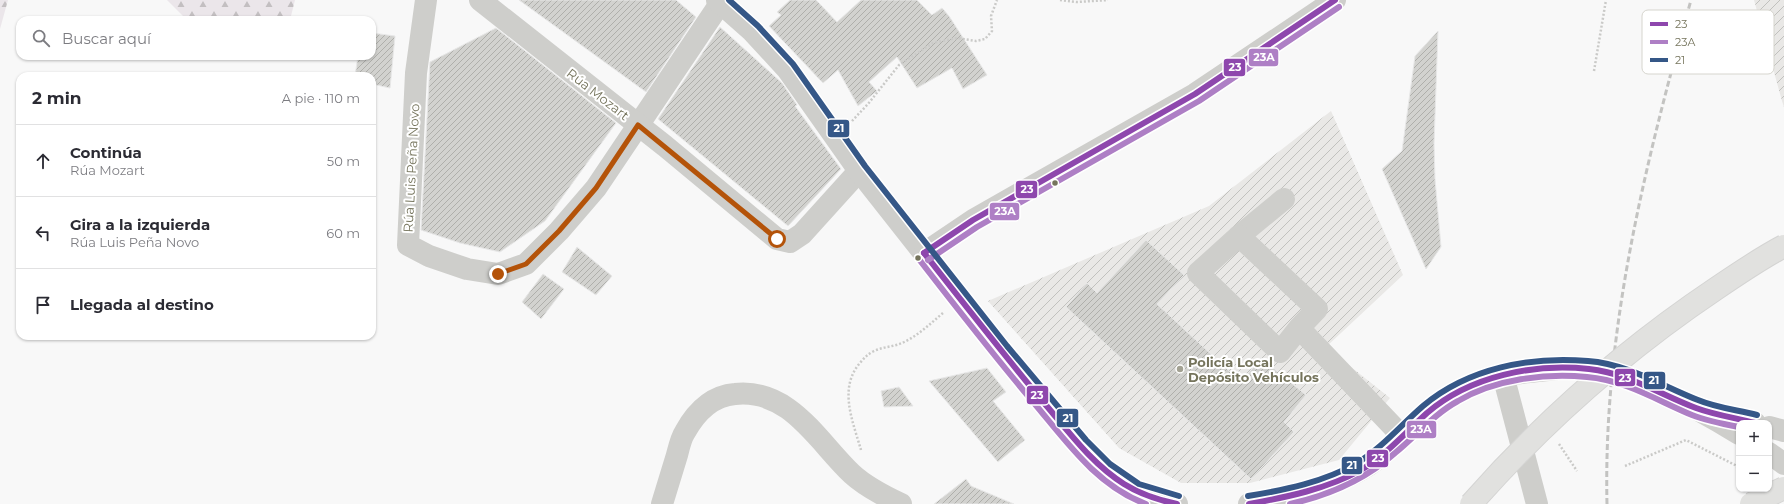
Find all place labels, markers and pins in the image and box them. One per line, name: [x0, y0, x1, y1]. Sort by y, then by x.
unlabelled marker: [1050, 178, 1060, 188]
unlabelled marker: [913, 253, 923, 263]
place label: Policía Local Depósito Vehículos: [1188, 354, 1319, 385]
marker: Policía Local Depósito Vehículos: [1175, 364, 1185, 374]

